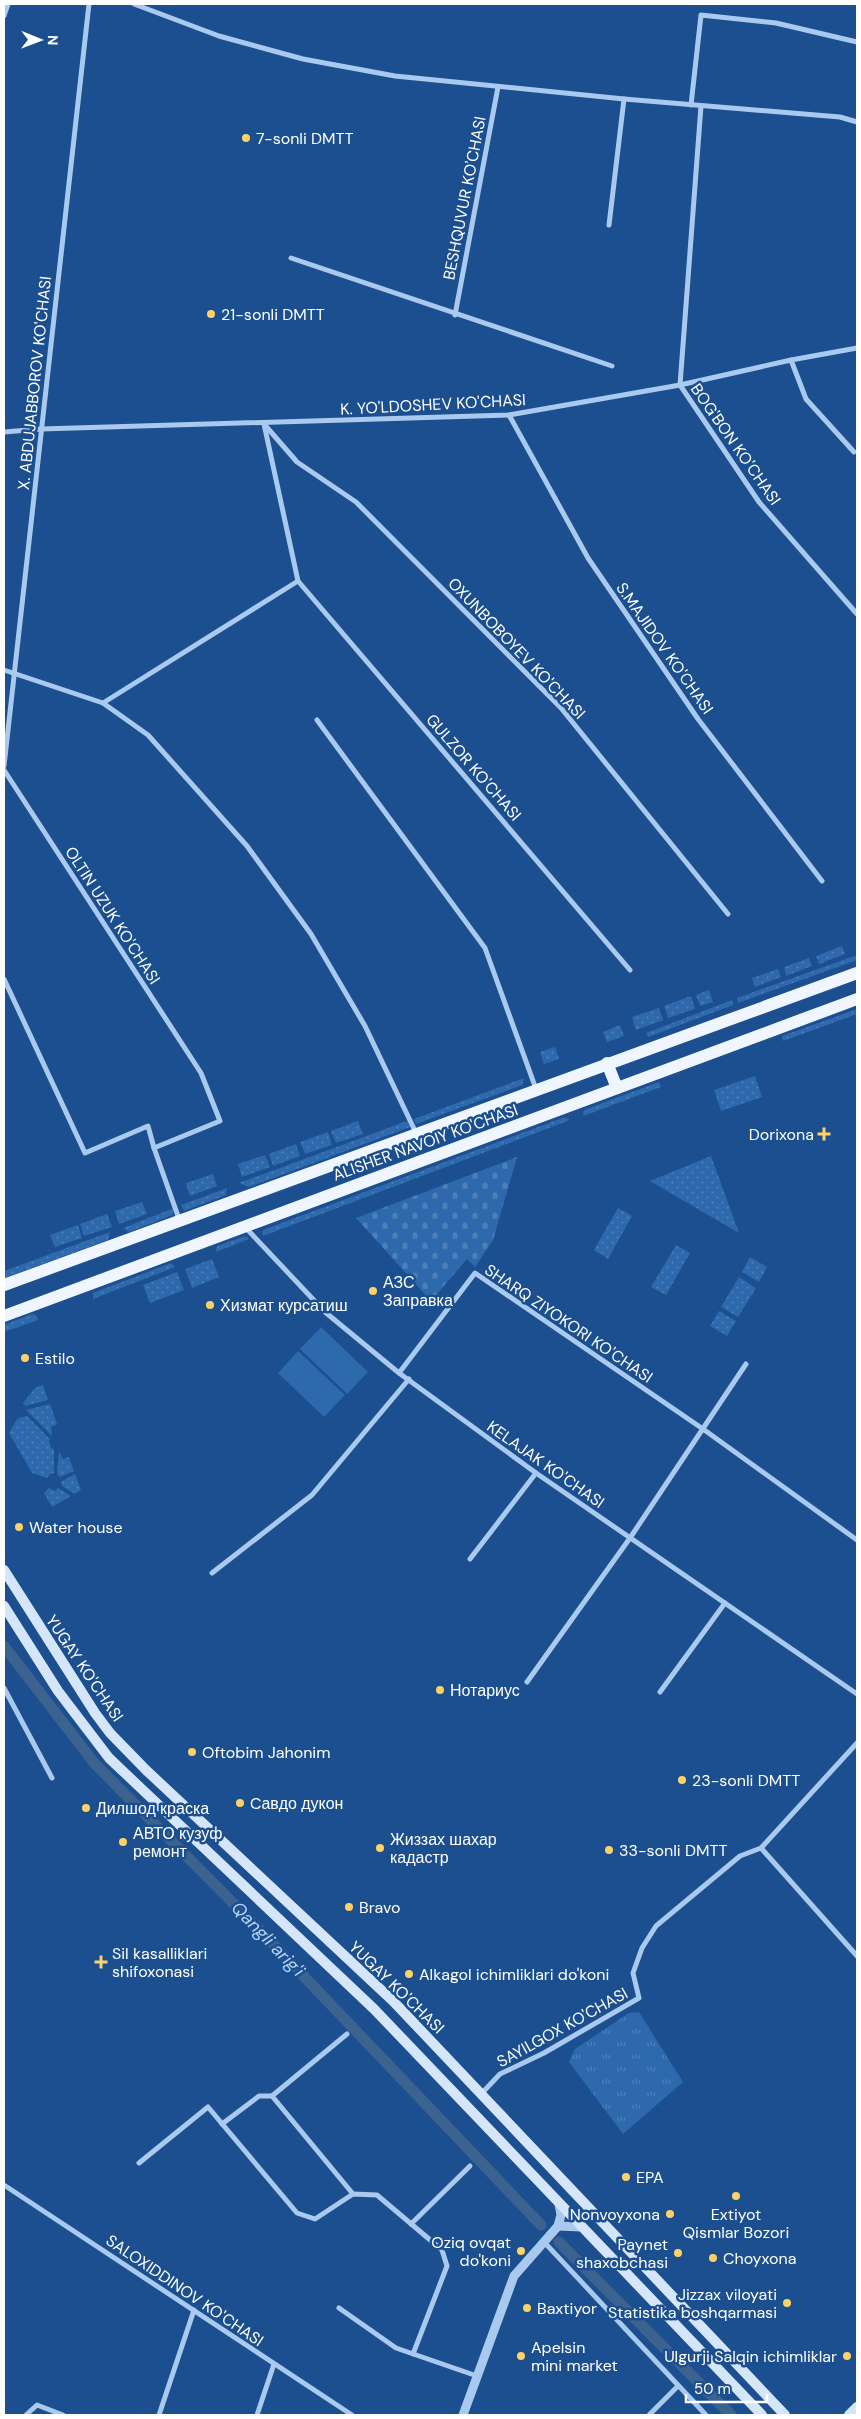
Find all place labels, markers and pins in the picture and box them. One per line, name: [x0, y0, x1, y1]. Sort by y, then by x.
place label: 7-sonli DMTT: [256, 128, 353, 149]
marker: 7-sonli DMTT: [240, 132, 252, 144]
place label: 21-sonli DMTT: [221, 304, 325, 325]
marker: 21-sonli DMTT: [205, 308, 217, 320]
place label: Dorixona: [749, 1124, 814, 1145]
marker: Dorixona: [818, 1128, 830, 1140]
place label: АЗС Заправка: [383, 1272, 453, 1311]
marker: АЗС Заправка: [367, 1285, 379, 1297]
place label: Хизмат курсатиш: [220, 1295, 348, 1316]
marker: Хизмат курсатиш: [204, 1299, 216, 1311]
place label: Estilo: [35, 1348, 75, 1369]
marker: Estilo: [19, 1352, 31, 1364]
place label: Water house: [29, 1517, 122, 1538]
marker: Water house: [13, 1521, 25, 1533]
place label: Нотариус: [450, 1680, 520, 1701]
marker: Нотариус: [434, 1684, 446, 1696]
place label: Oftobim Jahonim: [202, 1742, 330, 1763]
marker: Oftobim Jahonim: [186, 1746, 198, 1758]
place label: 23-sonli DMTT: [692, 1770, 800, 1791]
marker: 23-sonli DMTT: [676, 1774, 688, 1786]
place label: Cавдо дукон: [250, 1793, 343, 1814]
marker: Cавдо дукон: [234, 1797, 246, 1809]
place label: Дилшод краска: [96, 1798, 209, 1819]
marker: Дилшод краска: [80, 1802, 92, 1814]
place label: АВТО кузуф ремонт: [133, 1823, 222, 1862]
place label: Жиззах шахар кадастр: [390, 1829, 497, 1868]
marker: АВТО кузуф ремонт: [117, 1836, 129, 1848]
place label: 33-sonli DMTT: [619, 1840, 727, 1861]
marker: Жиззах шахар кадастр: [374, 1842, 386, 1854]
marker: 33-sonli DMTT: [603, 1844, 615, 1856]
place label: Bravo: [359, 1897, 401, 1918]
marker: Bravo: [343, 1901, 355, 1913]
place label: Sil kasalliklari shifoxonasi: [112, 1943, 207, 1982]
marker: Sil kasalliklari shifoxonasi: [94, 1955, 108, 1969]
place label: Alkagol ichimliklari do'koni: [419, 1964, 609, 1985]
marker: Alkagol ichimliklari do'koni: [403, 1968, 415, 1980]
place label: EPA: [636, 2167, 664, 2188]
marker: EPA: [620, 2171, 632, 2183]
marker: Extiyot Qismlar Bozori: [730, 2190, 742, 2202]
place label: Nonvoyxona: [570, 2204, 660, 2225]
place label: Extiyot Qismlar Bozori: [683, 2204, 789, 2243]
marker: Nonvoyxona: [664, 2208, 676, 2220]
place label: Oziq ovqat do'koni: [431, 2232, 511, 2271]
place label: Paynet shaxobchasi: [576, 2234, 668, 2273]
marker: Oziq ovqat do'koni: [515, 2245, 527, 2257]
marker: Paynet shaxobchasi: [672, 2247, 684, 2259]
place label: Choyxona: [723, 2248, 796, 2269]
marker: Choyxona: [707, 2252, 719, 2264]
place label: Jizzax viloyati Statistika boshqarmasi: [608, 2284, 777, 2323]
marker: Jizzax viloyati Statistika boshqarmasi: [781, 2297, 793, 2309]
place label: Baxtiyor: [537, 2298, 597, 2319]
marker: Baxtiyor: [521, 2302, 533, 2314]
place label: Apelsin mini market: [531, 2337, 618, 2376]
place label: Ulgurji Salqin ichimliklar: [664, 2346, 837, 2367]
marker: Apelsin mini market: [515, 2350, 527, 2362]
marker: Ulgurji Salqin ichimliklar: [841, 2350, 853, 2362]

